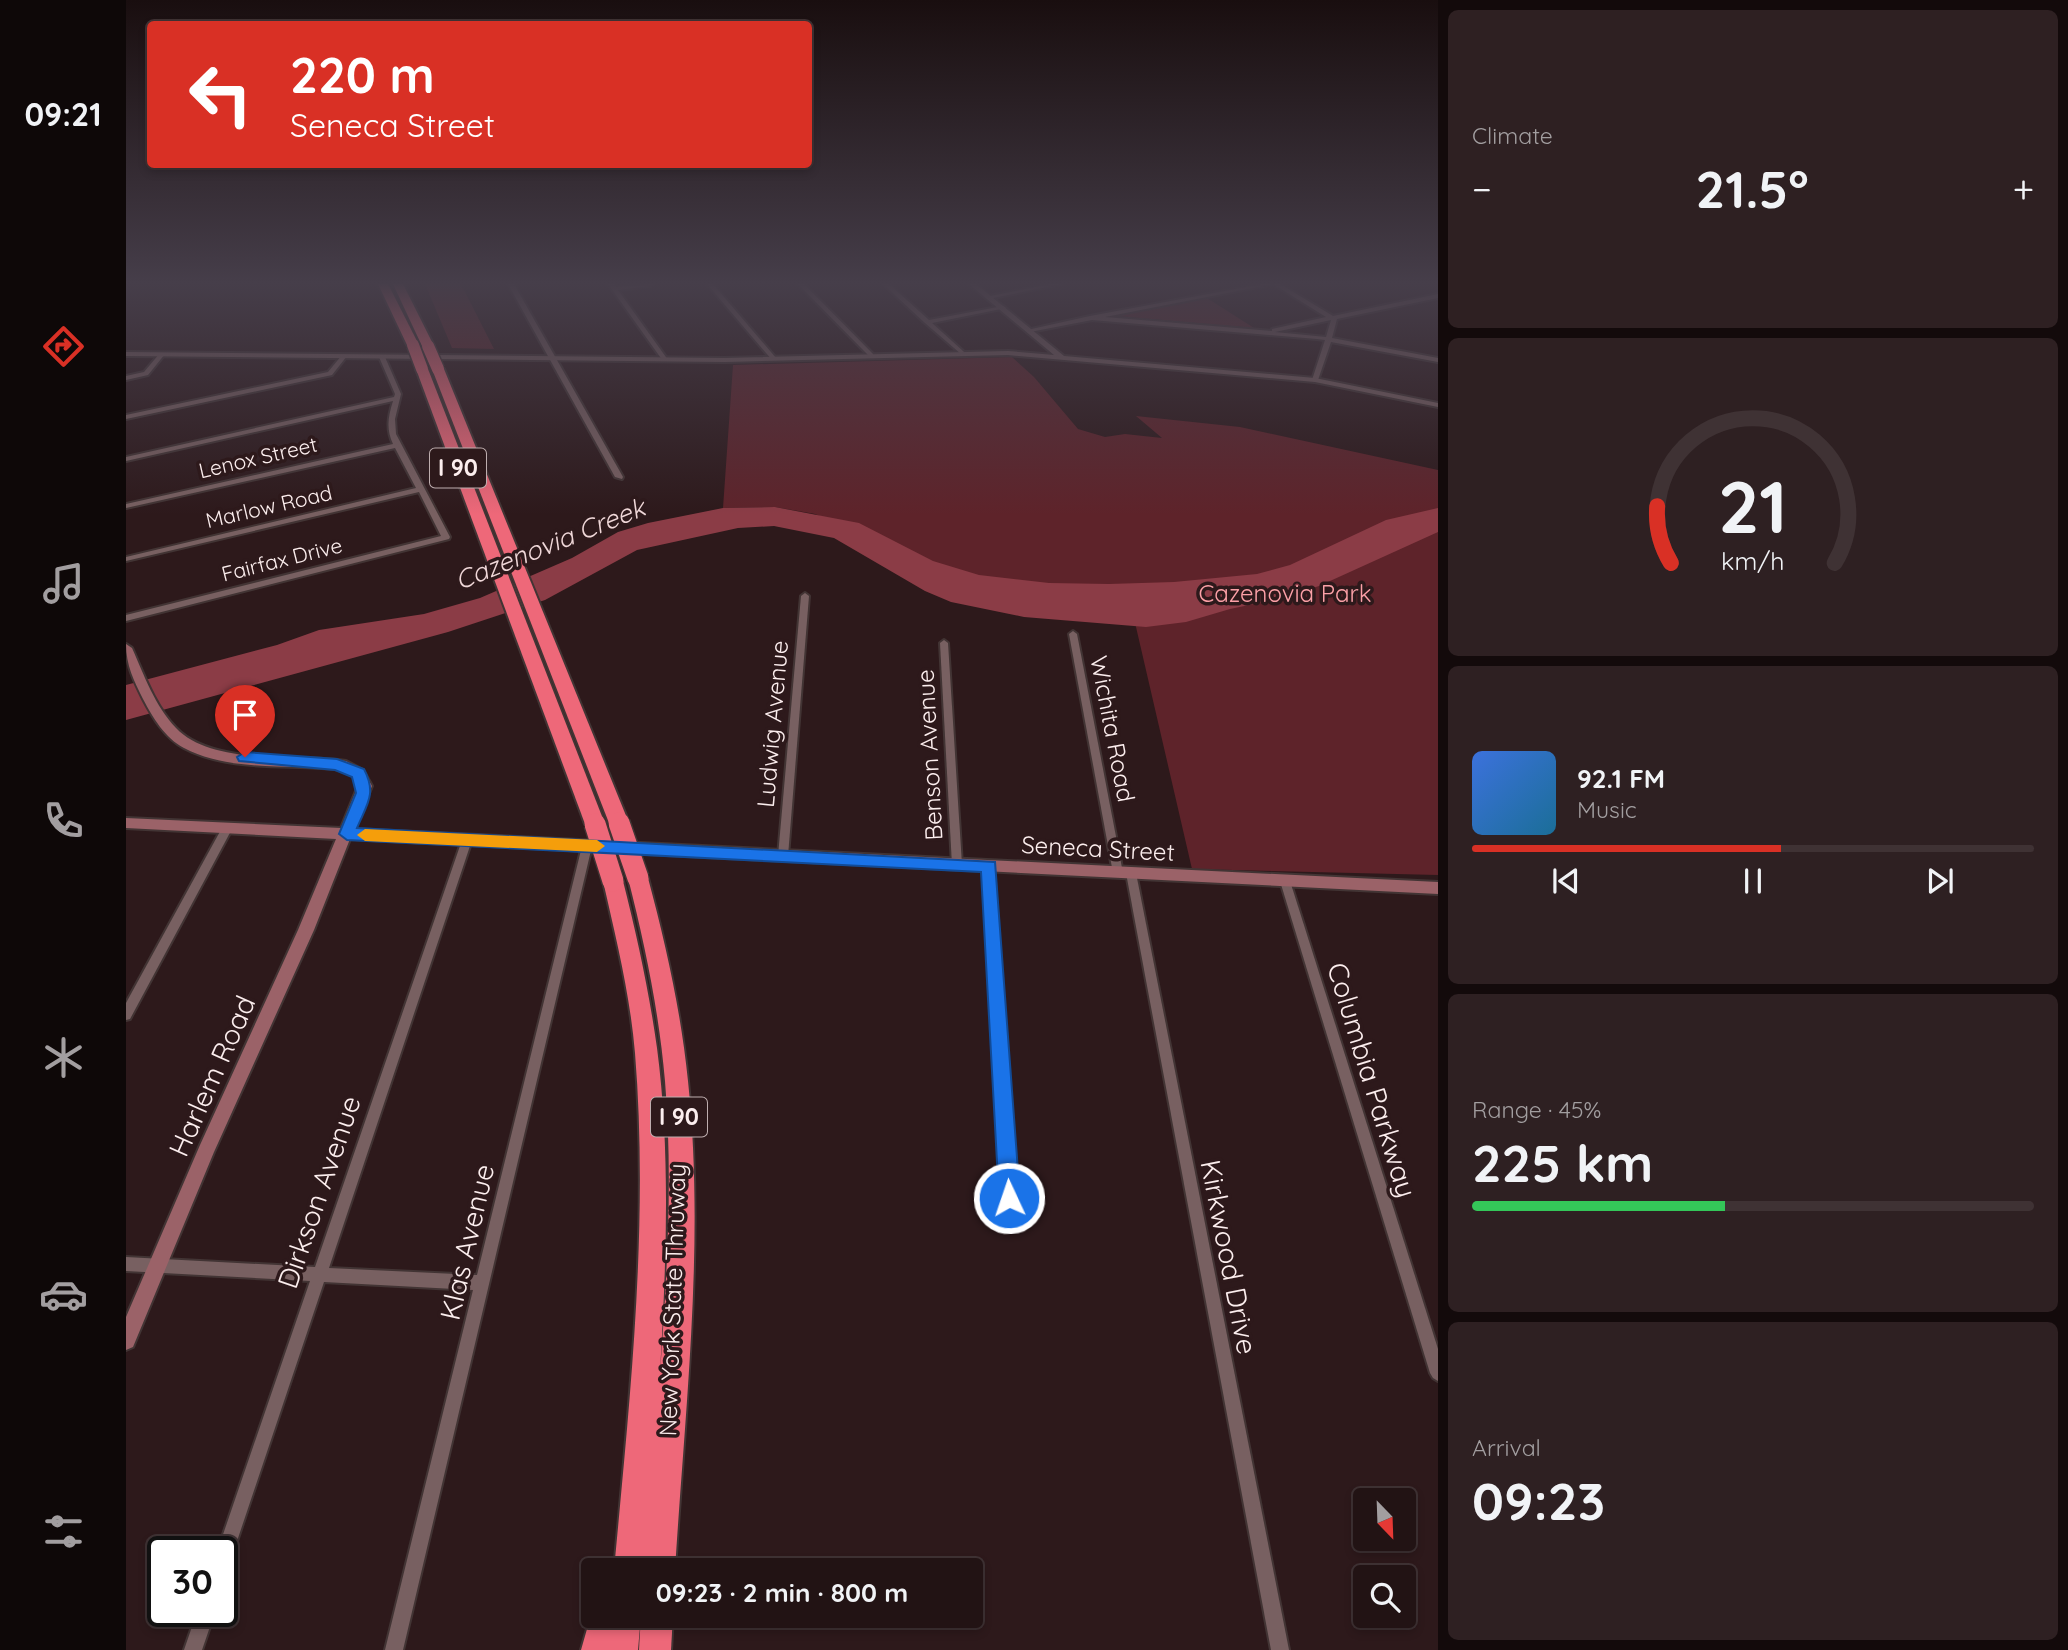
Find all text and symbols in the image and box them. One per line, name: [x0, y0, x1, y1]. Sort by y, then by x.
text: 220 m: [290, 44, 435, 105]
icon: left: [175, 49, 266, 140]
text: 09:21: [24, 94, 102, 134]
text: Seneca Street: [290, 105, 495, 145]
text: Climate: [1472, 121, 1553, 150]
text: 21.5°: [1696, 156, 1809, 221]
text: −: [1472, 165, 1492, 213]
text: +: [2013, 165, 2034, 213]
icon: directions: [39, 322, 88, 371]
street label: Lenox Street: [196, 431, 320, 483]
road number: I 90: [430, 448, 486, 488]
text: 21: [1718, 460, 1788, 551]
street label: Marlow Road: [203, 479, 335, 533]
water label: Cazenovia Creek: [450, 490, 652, 597]
street label: Fairfax Drive: [219, 531, 345, 587]
text: km/h: [1721, 545, 1785, 576]
icon: music: [39, 559, 88, 608]
park label: Cazenovia Park: [1198, 578, 1372, 608]
street label: Ludwig Avenue: [750, 639, 794, 809]
street label: Wichita Road: [1084, 653, 1142, 804]
street label: Benson Avenue: [910, 669, 948, 841]
pin: [215, 685, 275, 757]
icon: arrive: [226, 696, 264, 734]
text: 92.1 FM: [1577, 762, 1665, 795]
text: Music: [1577, 795, 1637, 824]
icon: phone: [39, 796, 88, 845]
street label: Seneca Street: [1021, 829, 1176, 867]
icon: previous: [1547, 862, 1585, 900]
icon: pause: [1734, 862, 1772, 900]
icon: next: [1921, 862, 1959, 900]
street label: Columbia Parkway: [1320, 958, 1425, 1202]
street label: Harlem Road: [160, 990, 263, 1162]
icon: climate: [39, 1033, 88, 1082]
street label: Dirkson Avenue: [269, 1091, 368, 1293]
text: Range · 45%: [1472, 1095, 1601, 1124]
road number: I 90: [651, 1098, 707, 1136]
text: 225 km: [1472, 1130, 1653, 1195]
street label: Kirkwood Drive: [1193, 1157, 1266, 1357]
street label: Klas Avenue: [432, 1161, 501, 1323]
position arrow: [972, 1161, 1046, 1235]
street label: New York State Thruway: [652, 1163, 692, 1437]
icon: car: [39, 1270, 88, 1319]
text: Arrival: [1472, 1433, 1541, 1462]
text: 09:23: [1472, 1468, 1605, 1533]
north arrow: [1353, 1488, 1416, 1550]
map controls: [1353, 1488, 1416, 1628]
icon: filters: [39, 1507, 88, 1556]
speed limit sign: 30: [147, 1536, 238, 1627]
button: search: [1353, 1565, 1416, 1628]
text: 09:23 · 2 min · 800 m: [656, 1576, 908, 1609]

